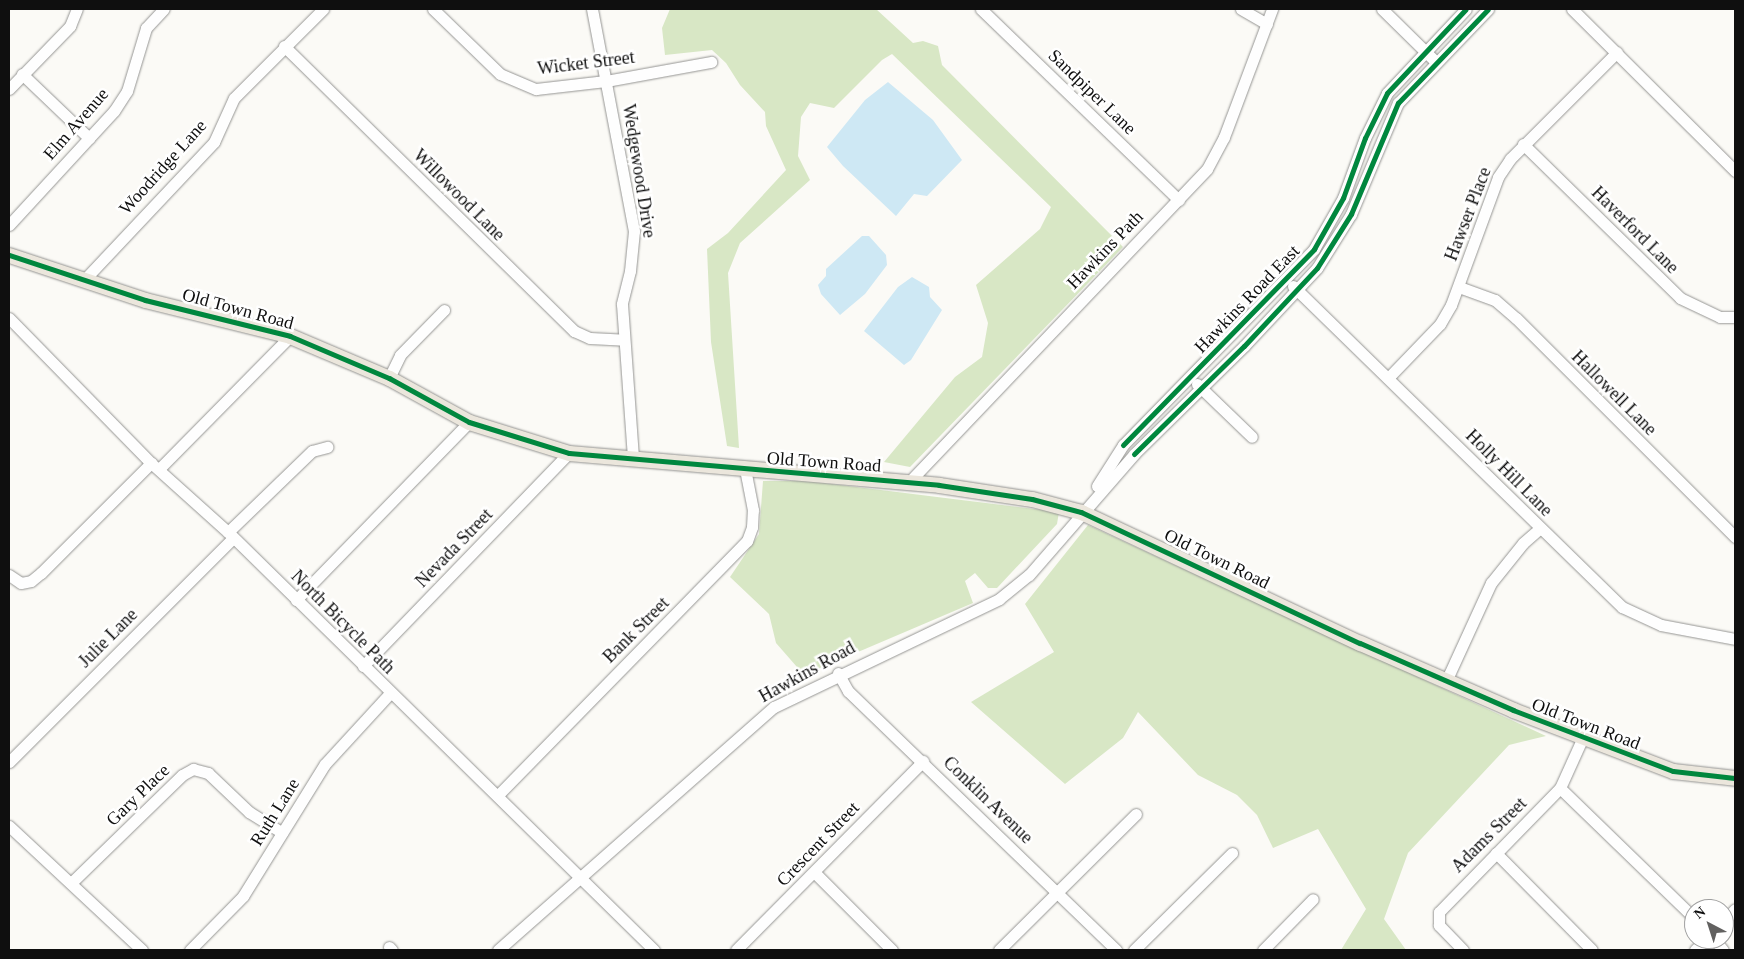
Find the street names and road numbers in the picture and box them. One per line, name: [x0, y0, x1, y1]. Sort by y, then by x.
street label: Sandpiper Lane: [1044, 45, 1140, 139]
street label: Wicket Street: [536, 46, 636, 80]
street label: Elm Avenue: [39, 83, 113, 165]
street label: Wedgewood Drive: [618, 103, 660, 239]
street label: Woodridge Lane: [115, 115, 211, 219]
street label: Willowood Lane: [409, 145, 509, 245]
street label: Hawser Place: [1440, 164, 1496, 264]
street label: Haverford Lane: [1587, 182, 1683, 278]
street label: Hawkins Path: [1062, 206, 1148, 294]
street label: Hawkins Road East: [1190, 240, 1304, 358]
street label: Old Town Road: [180, 284, 296, 334]
street label: Hallowell Lane: [1567, 346, 1661, 440]
street label: Holly Hill Lane: [1461, 425, 1557, 521]
street label: Old Town Road: [766, 447, 882, 477]
street label: Nevada Street: [411, 504, 497, 592]
street label: Old Town Road: [1161, 524, 1273, 594]
street label: North Bicycle Path: [287, 566, 399, 678]
street label: Bank Street: [598, 592, 674, 668]
street label: Julie Lane: [74, 604, 142, 672]
street label: Hawkins Road: [755, 637, 859, 707]
street label: Old Town Road: [1529, 693, 1643, 755]
street label: Conklin Avenue: [938, 752, 1038, 848]
street label: Gary Place: [102, 760, 174, 830]
street label: Ruth Lane: [246, 774, 304, 850]
street label: Adams Street: [1447, 793, 1531, 877]
street label: Crescent Street: [772, 797, 864, 891]

